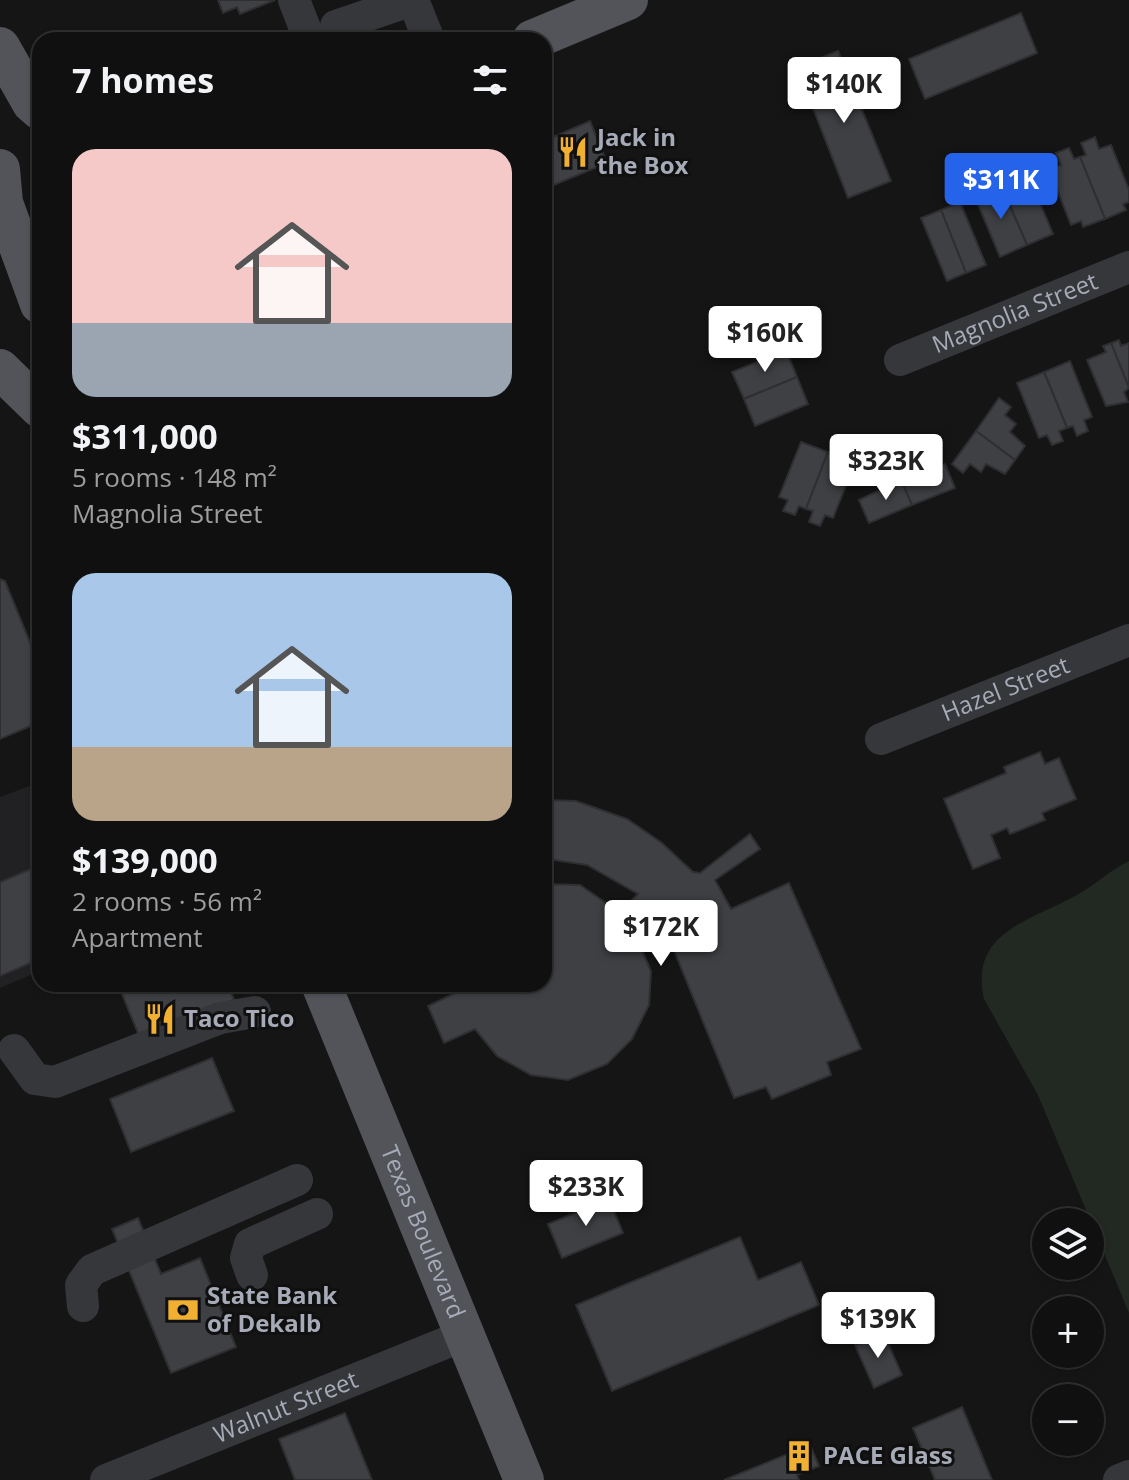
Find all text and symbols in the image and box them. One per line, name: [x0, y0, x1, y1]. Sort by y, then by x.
text: 7 homes: [72, 57, 214, 103]
pin: $140K: [788, 57, 900, 125]
icon: filters: [468, 58, 512, 102]
text: $140K: [806, 65, 882, 101]
place label: Jack in the Box: [595, 120, 689, 181]
restaurant icon: Jack in the Box: [556, 135, 590, 169]
pin: $311K: [945, 153, 1057, 221]
text: $311K: [963, 161, 1039, 197]
icon: home: [220, 201, 364, 345]
street label: Magnolia Street: [927, 264, 1102, 360]
pin: $160K: [709, 306, 821, 374]
text: $160K: [727, 314, 803, 350]
text: $311,000: [72, 413, 218, 459]
pin: $323K: [830, 434, 942, 502]
text: $323K: [848, 442, 924, 478]
text: 5 rooms · 148 m²: [72, 459, 277, 495]
text: Magnolia Street: [72, 495, 262, 531]
icon: home: [220, 625, 364, 769]
street label: Hazel Street: [936, 648, 1074, 728]
text: $139,000: [72, 837, 218, 883]
text: 2 rooms · 56 m²: [72, 883, 262, 919]
pin: $172K: [605, 900, 717, 968]
text: $172K: [623, 908, 699, 944]
text: Apartment: [72, 919, 203, 955]
place label: Taco Tico: [184, 1001, 294, 1034]
restaurant icon: Taco Tico: [143, 1002, 177, 1036]
street label: Texas Boulevard: [374, 1140, 474, 1323]
pin: $233K: [530, 1160, 642, 1228]
text: $233K: [548, 1168, 624, 1204]
map controls: [1032, 1208, 1104, 1456]
button: layers: [1032, 1208, 1104, 1280]
place label: State Bank of Dekalb: [207, 1278, 337, 1339]
pin: $139K: [822, 1292, 934, 1360]
bank icon: State Bank of Dekalb: [166, 1293, 200, 1327]
button: +: [1032, 1296, 1104, 1368]
text: $139K: [840, 1300, 916, 1336]
street label: Walnut Street: [208, 1362, 362, 1450]
button: −: [1032, 1384, 1104, 1456]
place label: PACE Glass: [823, 1438, 953, 1471]
building icon: PACE Glass: [782, 1439, 816, 1473]

